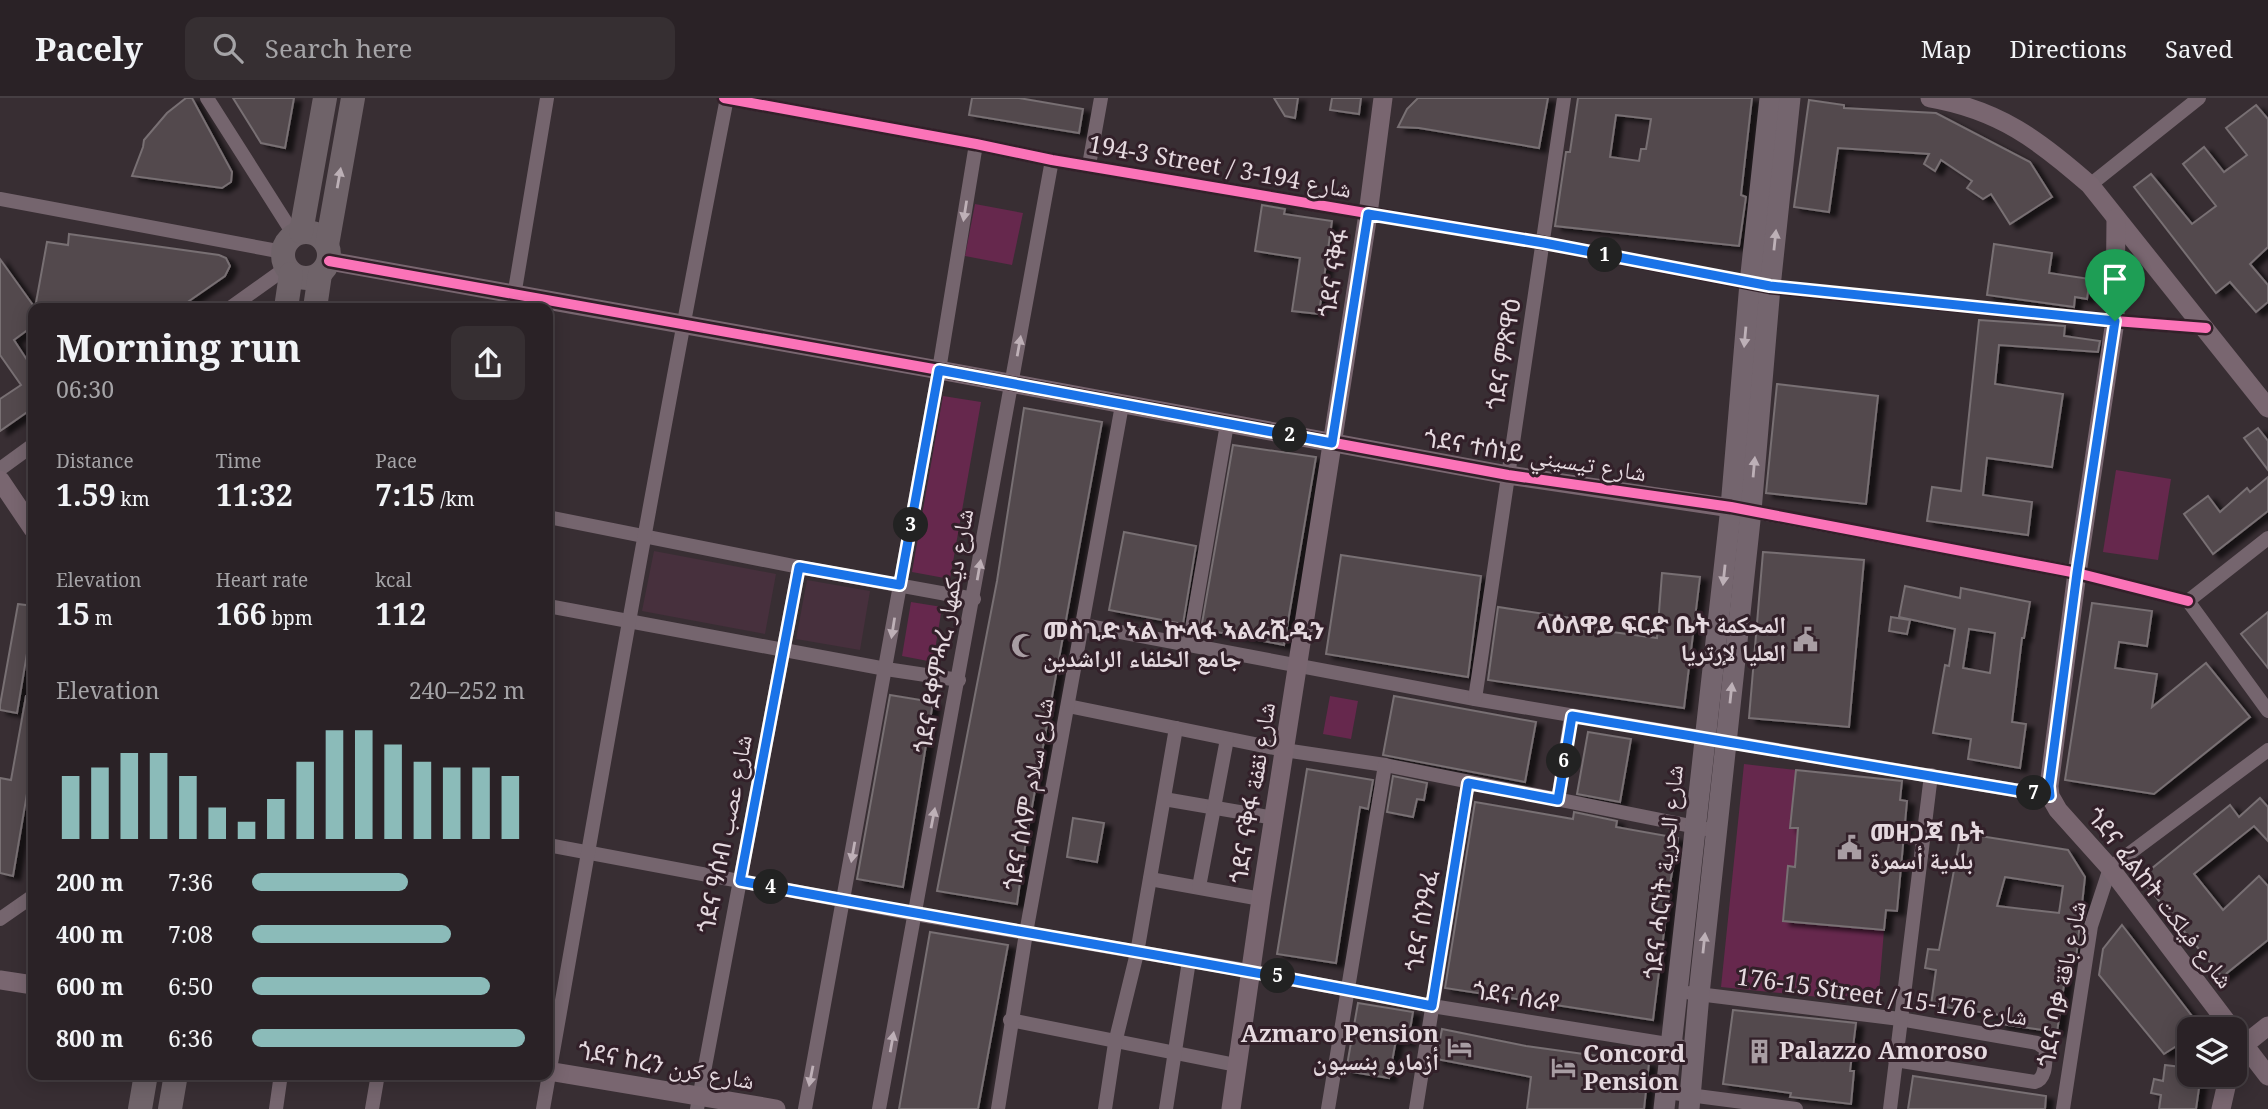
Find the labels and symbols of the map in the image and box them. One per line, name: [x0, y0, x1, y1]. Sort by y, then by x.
street label: 194-3 Street / شارع 194-3: [1086, 126, 1354, 205]
one-way arrow: [333, 167, 344, 189]
one-way arrow: [959, 200, 970, 222]
street label: ጎደና ናቅፋ: [1309, 226, 1356, 319]
one-way arrow: [1769, 229, 1780, 251]
pin: 1: [1588, 238, 1622, 272]
pin: [2085, 249, 2145, 321]
street label: ጎደና ምጽዋዕ: [1477, 296, 1528, 412]
one-way arrow: [1739, 326, 1750, 348]
one-way arrow: [1014, 335, 1025, 357]
pin: 2: [1272, 418, 1308, 452]
street label: ጎደና ተሰነይ شارع تيسيني: [1421, 421, 1649, 492]
one-way arrow: [1749, 455, 1760, 477]
street label: ጎደና ደቀምሓረ شارع ديكمهار: [905, 506, 980, 756]
pin: 3: [894, 508, 928, 542]
one-way arrow: [974, 559, 985, 581]
one-way arrow: [1718, 564, 1729, 586]
place label: ላዕለዋይ ፍርድ ቤት المحكمة العليا لإرتريا: [1536, 607, 1786, 668]
place label: መስጊድ ኣል ኵላፋ ኣልራሺዲን جامع الخلفاء الراشدين: [1043, 613, 1325, 675]
one-way arrow: [887, 617, 898, 639]
public building icon: ላዕለዋይ ፍርድ ቤት المحكمة العليا لإرتريا: [1792, 625, 1820, 653]
mosque icon: መስጊድ ኣል ኵላፋ ኣልራሺዲን جامع الخلفاء الراشدين: [1009, 631, 1037, 659]
one-way arrow: [1726, 682, 1737, 704]
street label: ጎደና ሰላም شارع سلام: [994, 695, 1062, 893]
street label: ጎደና ናቅፋ شارع نقفة: [1221, 700, 1282, 886]
street label: ጎደና ዓሰብ شارع عصب: [688, 732, 759, 936]
pin: 6: [1546, 744, 1582, 778]
street label: ጎደና ሓርነት شارع الحرية: [1635, 763, 1690, 981]
pin: 7: [2016, 776, 2052, 810]
street label: ጎደና ፈልከት شارع فيلكت: [2080, 800, 2242, 994]
one-way arrow: [928, 807, 939, 829]
place label: መዘጋጃ ቤት بلدية أسمرة: [1870, 815, 1984, 876]
public building icon: መዘጋጃ ቤት بلدية أسمرة: [1836, 833, 1864, 861]
one-way arrow: [847, 841, 858, 863]
street label: ጎደና ሰንዓፈ: [1396, 868, 1445, 974]
pin: 4: [754, 870, 788, 904]
street label: ጎደና ባቃ شارع باقة: [2028, 898, 2093, 1069]
one-way arrow: [1699, 932, 1710, 954]
pin: 5: [1260, 958, 1296, 994]
street label: 176-15 Street / شارع 176-15: [1735, 959, 2030, 1032]
street label: ጎደና ሰራየ: [1470, 972, 1562, 1019]
place label: Azmaro Pension أزمارو بنسيون: [1241, 1016, 1439, 1077]
one-way arrow: [886, 1031, 897, 1053]
street label: ጎደና ከረን شارع كرن: [575, 1033, 757, 1096]
place label: Palazzo Amoroso: [1779, 1033, 1988, 1066]
hotel icon: Azmaro Pension أزمارو بنسيون: [1445, 1034, 1473, 1062]
place label: Concord Pension: [1583, 1036, 1686, 1097]
building icon: Palazzo Amoroso: [1745, 1037, 1773, 1065]
hotel icon: Concord Pension: [1549, 1054, 1577, 1082]
one-way arrow: [806, 1065, 817, 1087]

